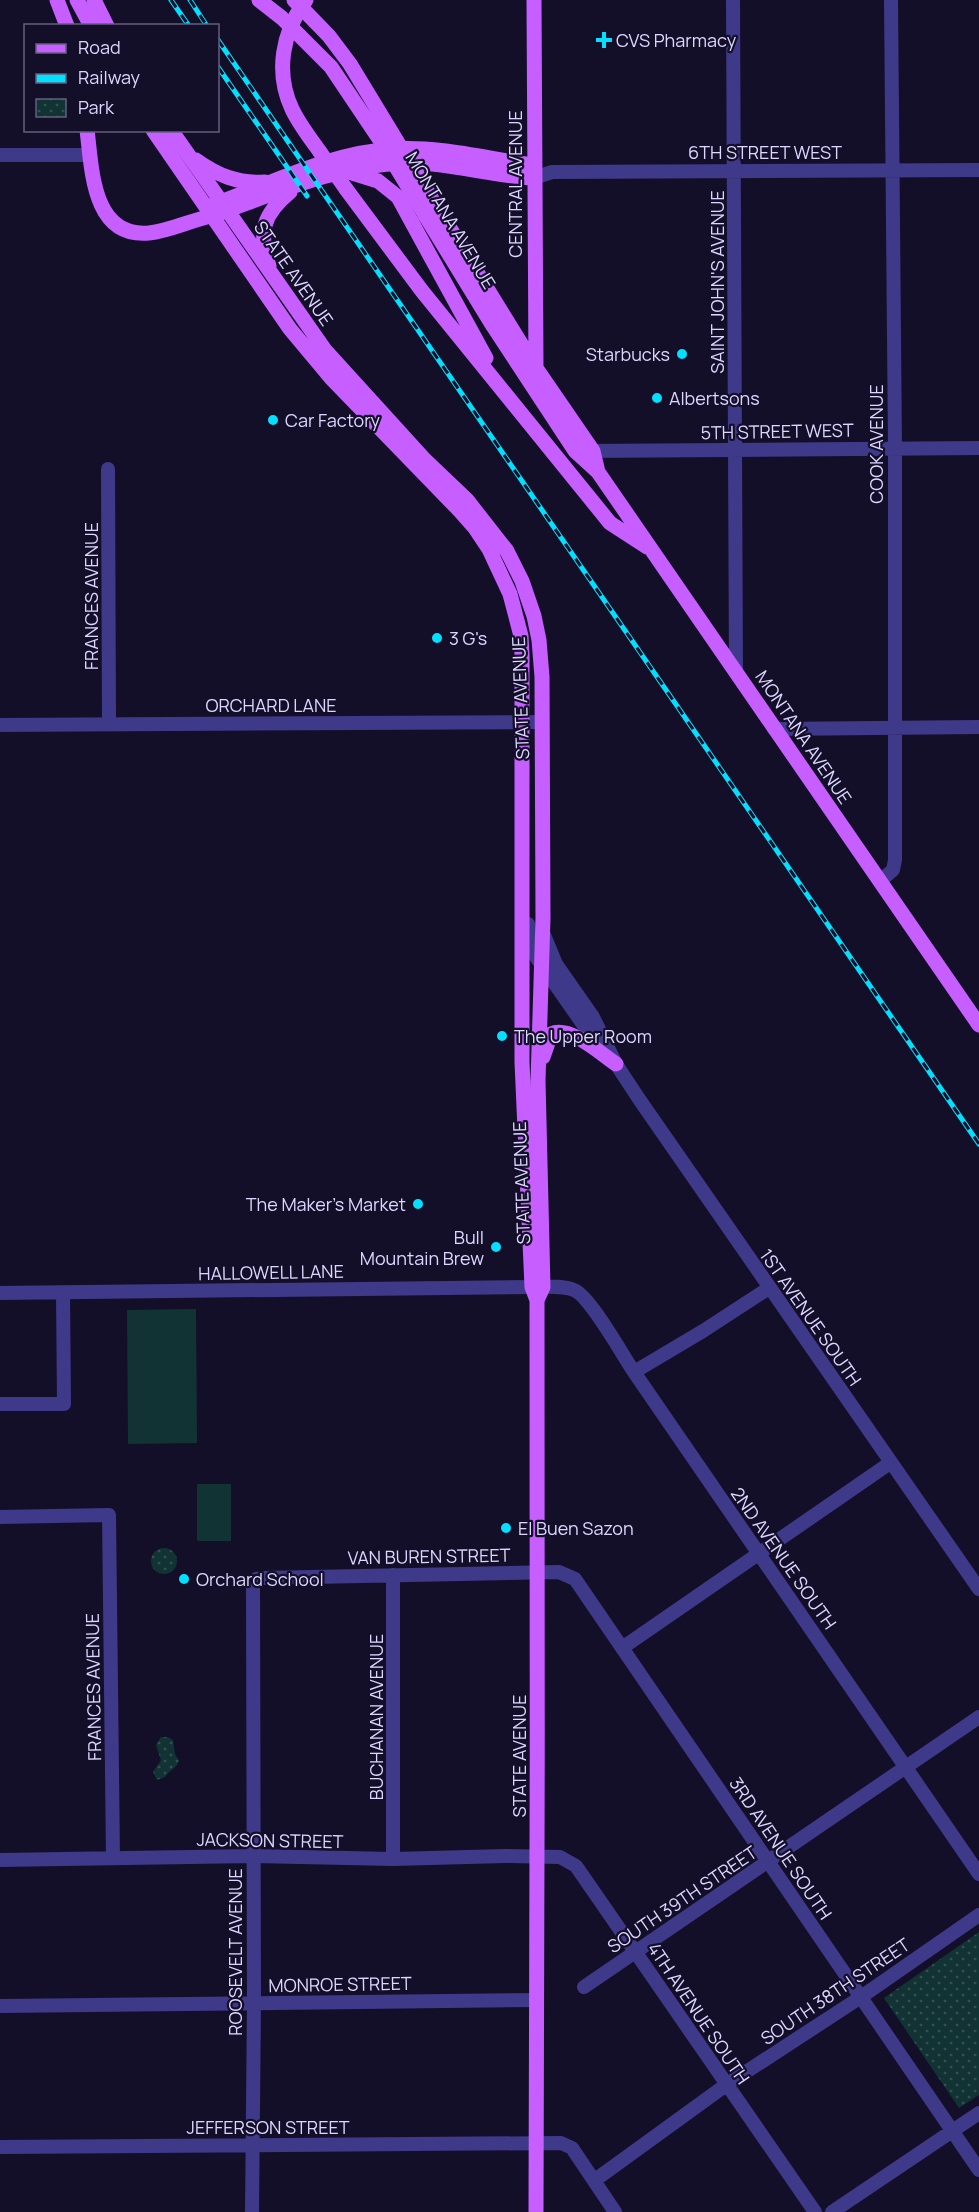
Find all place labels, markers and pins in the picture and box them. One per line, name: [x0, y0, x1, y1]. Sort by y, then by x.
place label: CVS Pharmacy: [616, 28, 737, 52]
marker: CVS Pharmacy: [597, 33, 611, 47]
place label: Starbucks: [586, 342, 670, 366]
marker: Starbucks: [675, 347, 689, 361]
place label: Albertsons: [669, 386, 760, 410]
marker: Albertsons: [650, 391, 664, 405]
place label: Car Factory: [285, 408, 380, 432]
marker: Car Factory: [266, 413, 280, 427]
place label: 3 G's: [449, 626, 487, 650]
marker: 3 G's: [430, 631, 444, 645]
place label: The Upper Room: [514, 1024, 652, 1048]
marker: The Upper Room: [495, 1029, 509, 1043]
place label: The Maker's Market: [246, 1192, 406, 1216]
marker: The Maker's Market: [411, 1197, 425, 1211]
place label: Bull Mountain Brew: [360, 1225, 484, 1270]
marker: Bull Mountain Brew: [489, 1240, 503, 1254]
place label: El Buen Sazon: [518, 1516, 634, 1540]
marker: El Buen Sazon: [499, 1521, 513, 1535]
place label: Orchard School: [196, 1567, 324, 1591]
marker: Orchard School: [177, 1572, 191, 1586]

